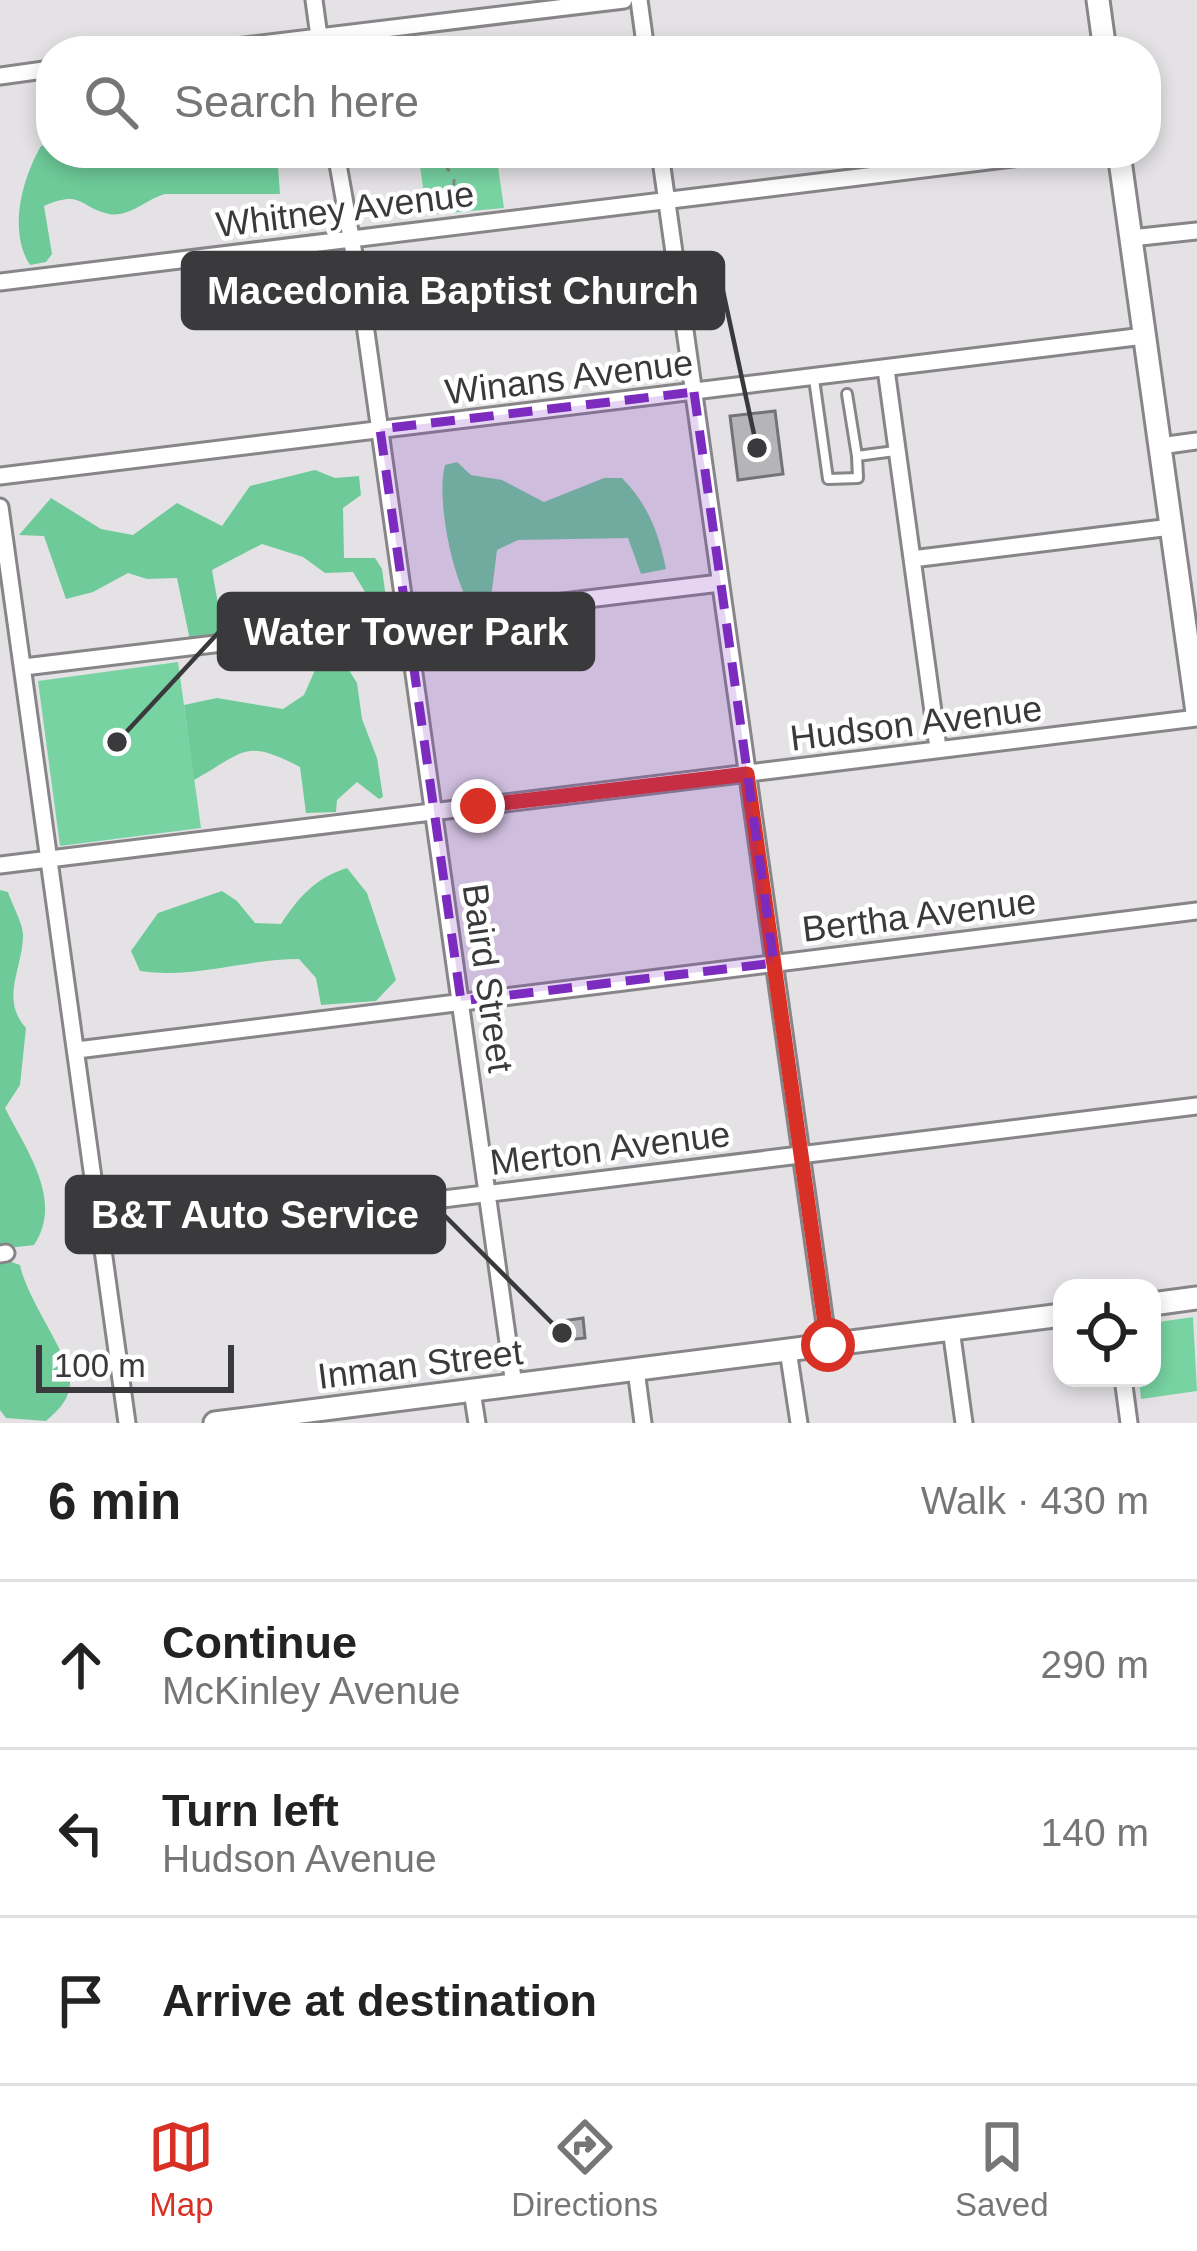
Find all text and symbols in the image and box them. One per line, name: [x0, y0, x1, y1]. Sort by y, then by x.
search box: [36, 36, 1161, 168]
icon: search: [78, 69, 144, 135]
text: Search here: [174, 76, 419, 127]
street label: Whitney Avenue: [214, 173, 476, 245]
callout: Macedonia Baptist Church: [183, 253, 723, 328]
text: Macedonia Baptist Church: [207, 269, 699, 312]
street label: Winans Avenue: [443, 341, 695, 413]
callout: Water Tower Park: [219, 594, 593, 669]
text: Water Tower Park: [243, 610, 569, 653]
street label: Hudson Avenue: [788, 687, 1044, 759]
route end: [451, 779, 505, 833]
street label: Bertha Avenue: [800, 880, 1038, 950]
street label: Baird Street: [454, 881, 522, 1075]
street label: Merton Avenue: [488, 1113, 732, 1183]
callout: B&T Auto Service: [67, 1177, 444, 1252]
text: B&T Auto Service: [91, 1193, 419, 1236]
map controls: [1053, 1279, 1161, 1387]
button: locate: [1053, 1279, 1161, 1387]
route start: [801, 1318, 855, 1372]
street label: Inman Street: [315, 1331, 525, 1397]
scale bar: [36, 1339, 234, 1392]
text: 100 m: [54, 1347, 146, 1384]
text: 6 min: [48, 1473, 181, 1530]
text: Walk · 430 m: [921, 1479, 1149, 1522]
text: Continue: [162, 1617, 357, 1668]
icon: ahead: [48, 1632, 114, 1698]
text: 290 m: [1041, 1643, 1149, 1686]
text: McKinley Avenue: [162, 1669, 460, 1712]
text: Turn left: [162, 1785, 339, 1836]
icon: left: [48, 1800, 114, 1866]
text: 140 m: [1041, 1811, 1149, 1854]
text: Hudson Avenue: [162, 1837, 437, 1880]
icon: arrive: [48, 1968, 114, 2034]
text: Arrive at destination: [162, 1975, 597, 2026]
tab: Map: [148, 2114, 214, 2224]
tab: Directions: [511, 2114, 658, 2224]
tab: Saved: [955, 2114, 1049, 2224]

